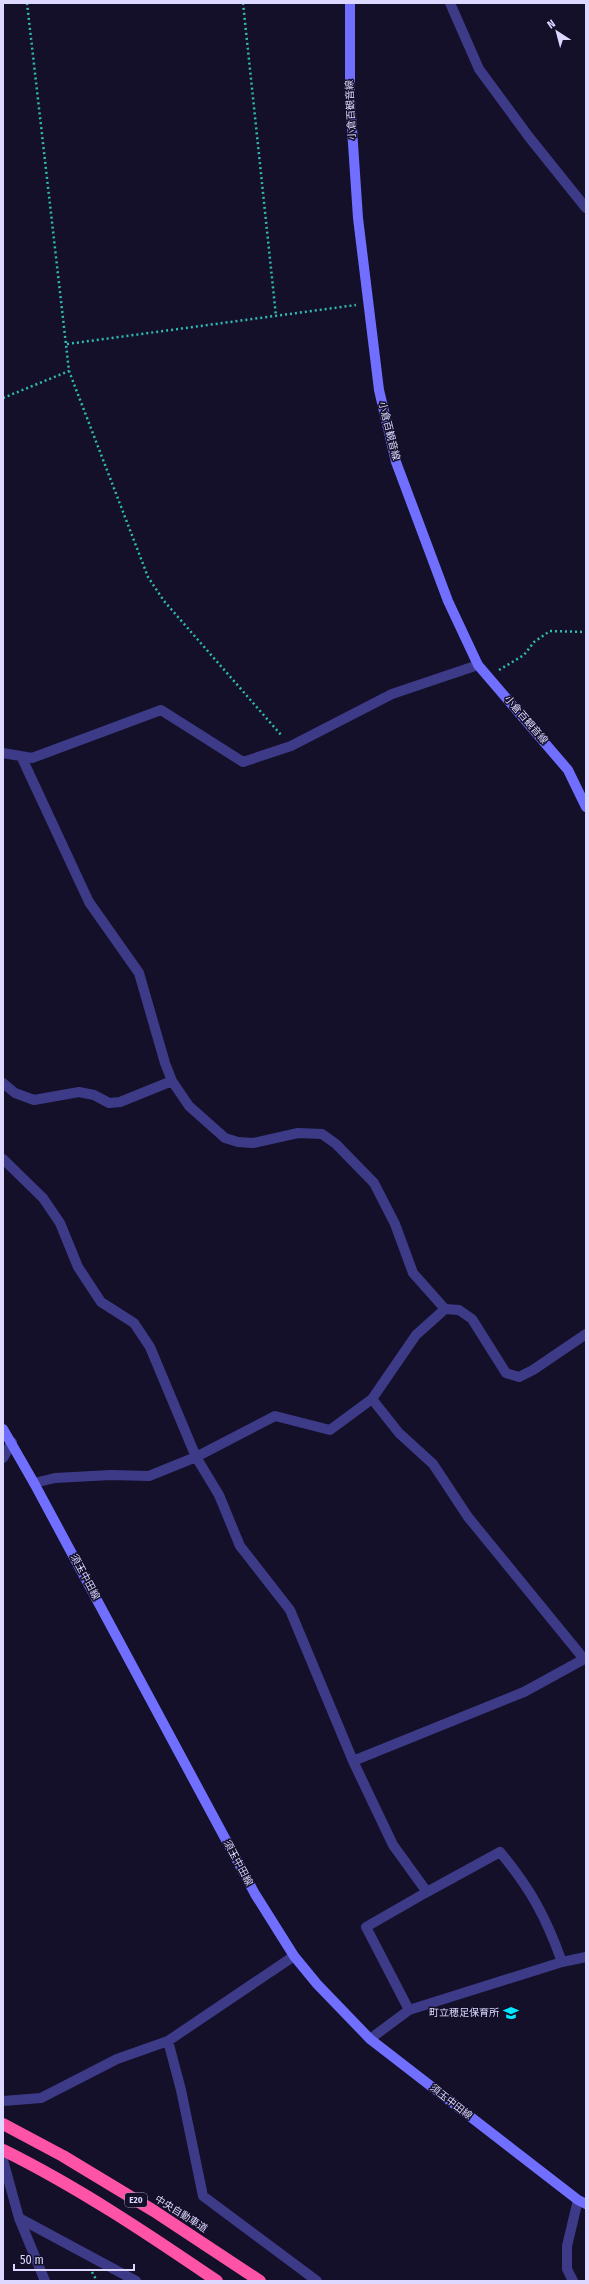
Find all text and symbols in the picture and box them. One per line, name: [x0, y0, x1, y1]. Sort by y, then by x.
north arrow: [537, 12, 577, 52]
text: N: [545, 17, 558, 32]
street label: 小倉百観音線: [343, 80, 359, 140]
street label: 小倉百観音線: [376, 400, 402, 462]
street label: 小倉百観音線: [502, 693, 550, 747]
street label: 須玉中田線: [68, 1552, 102, 1602]
street label: 須玉中田線: [221, 1838, 255, 1888]
school or university icon: 町立穂足保育所: [502, 2004, 520, 2022]
place label: 町立穂足保育所: [429, 2007, 499, 2019]
street label: 須玉中田線: [428, 2082, 474, 2122]
road number: E20: [125, 2193, 147, 2207]
street label: 中央自動車道: [152, 2193, 210, 2235]
scale bar: [14, 2246, 134, 2272]
text: 50 m: [20, 2253, 44, 2267]

